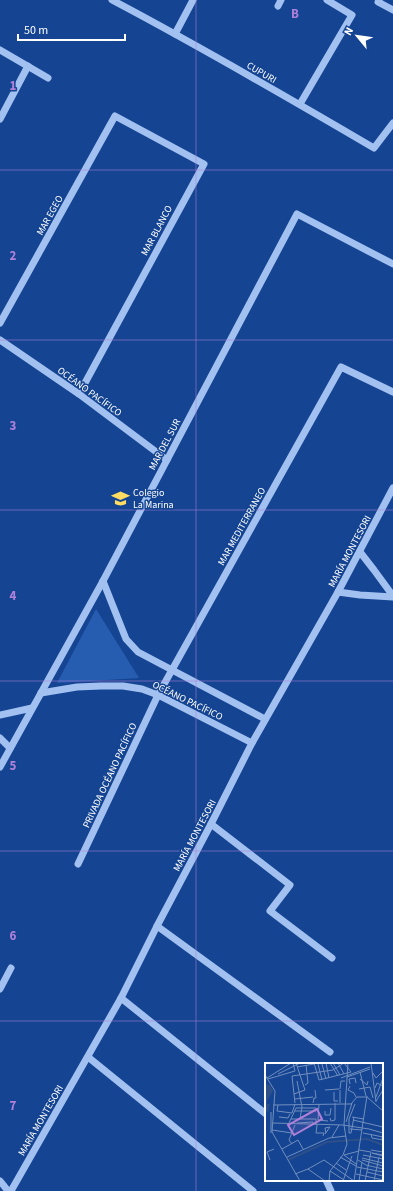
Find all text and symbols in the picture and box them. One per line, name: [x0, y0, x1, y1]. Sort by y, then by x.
text: B: [291, 5, 299, 23]
scale bar: [18, 16, 125, 42]
north arrow: [337, 16, 377, 56]
text: 50 m: [24, 22, 48, 39]
text: N: [340, 25, 357, 38]
street label: CUPURI: [244, 59, 279, 87]
text: 1: [10, 77, 17, 95]
street label: MAR EGEO: [33, 193, 67, 238]
street label: MAR BLANCO: [138, 203, 176, 258]
text: 2: [10, 247, 17, 265]
street label: OCÉANO PACÍFICO: [54, 364, 125, 420]
street label: MAR DEL SUR: [146, 416, 184, 473]
text: 3: [10, 417, 17, 435]
street label: MAR MEDITERRANEO: [215, 485, 269, 568]
place label: Colegio La Marina: [133, 486, 174, 512]
school or university icon: Colegio La Marina: [110, 488, 130, 508]
street label: MARÍA MONTESORI: [325, 513, 375, 590]
text: 4: [10, 587, 17, 605]
street label: OCÉANO PACÍFICO: [150, 678, 225, 724]
street label: PRIVADA OCÉANO PACÍFICO: [79, 720, 141, 830]
text: 5: [10, 757, 17, 775]
street label: MARÍA MONTESORI: [170, 797, 220, 874]
text: 6: [10, 927, 17, 945]
inset map: [265, 1063, 383, 1181]
street label: MARÍA MONTESORI: [15, 1082, 67, 1159]
text: 7: [10, 1097, 17, 1115]

